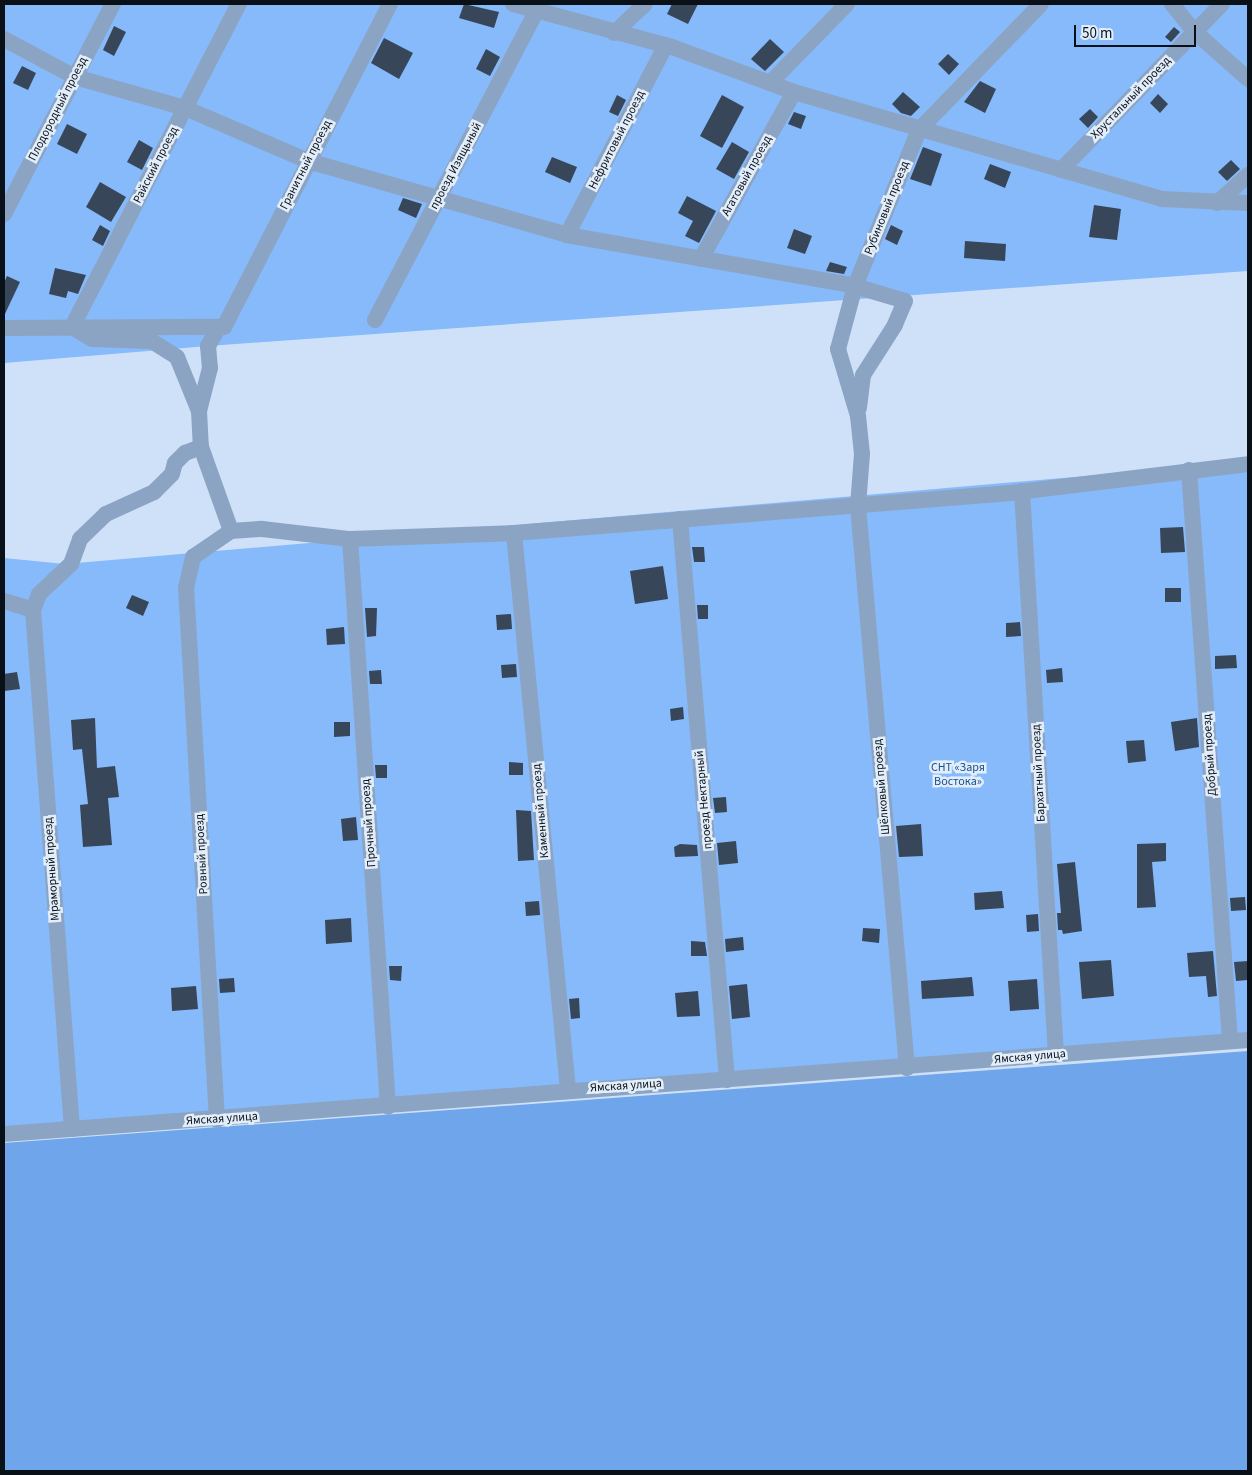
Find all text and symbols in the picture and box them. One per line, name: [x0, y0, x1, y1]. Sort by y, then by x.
scale bar: [1077, 15, 1200, 47]
text: 50 m: [1082, 23, 1112, 44]
street label: Хрустальный проезд: [1088, 54, 1174, 142]
street label: Плодородный проезд: [26, 55, 90, 163]
street label: Нефритовый проезд: [586, 88, 648, 192]
street label: Гранитный проезд: [277, 118, 335, 212]
street label: проезд Изящьный: [427, 120, 485, 212]
street label: Райский проезд: [130, 124, 182, 206]
street label: Агатовый проезд: [719, 133, 775, 219]
street label: Рубиновый проезд: [862, 159, 912, 257]
street label: Добрый проезд: [1200, 713, 1220, 797]
street label: Бархатный проезд: [1029, 724, 1049, 822]
street label: Шёлковый проезд: [871, 739, 893, 835]
street label: проезд Нектарный: [693, 750, 715, 850]
park label: СНТ «Заря Востока»: [931, 761, 985, 789]
street label: Каменный проезд: [530, 763, 552, 859]
street label: Прочный проезд: [359, 778, 379, 868]
street label: Ровный проезд: [193, 813, 211, 895]
street label: Мраморный проезд: [41, 817, 63, 921]
street label: Ямская улица: [994, 1047, 1066, 1067]
street label: Ямская улица: [590, 1076, 662, 1096]
street label: Ямская улица: [186, 1109, 258, 1129]

